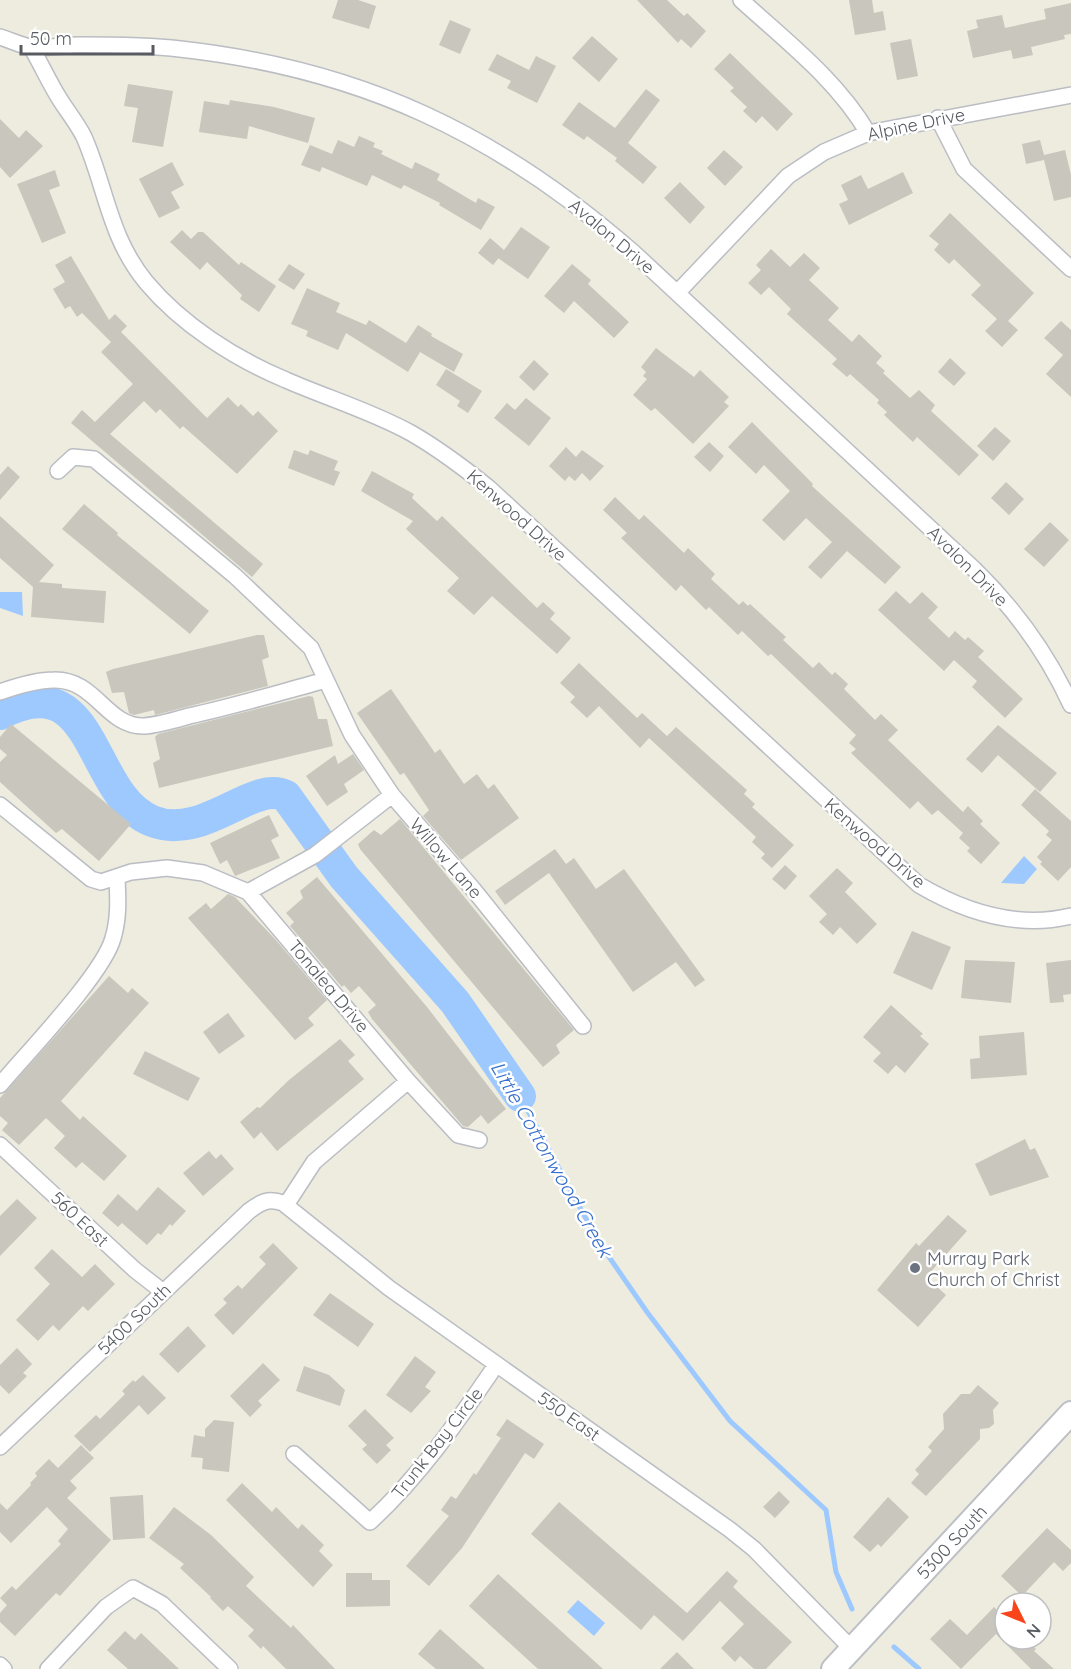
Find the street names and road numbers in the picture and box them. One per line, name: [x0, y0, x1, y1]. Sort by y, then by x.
street label: Alpine Drive: [865, 102, 967, 146]
street label: Avalon Drive: [564, 193, 660, 279]
street label: Kenwood Drive: [462, 464, 572, 566]
street label: Avalon Drive: [923, 521, 1013, 611]
street label: Kenwood Drive: [820, 793, 930, 893]
street label: Willow Lane: [405, 813, 487, 903]
street label: Tonalea Drive: [283, 935, 375, 1037]
street label: 560 East: [46, 1186, 114, 1252]
street label: 5400 South: [92, 1278, 176, 1360]
street label: Trunk Bay Circle: [386, 1383, 488, 1503]
street label: 550 East: [533, 1386, 605, 1446]
street label: 5300 South: [911, 1500, 992, 1584]

